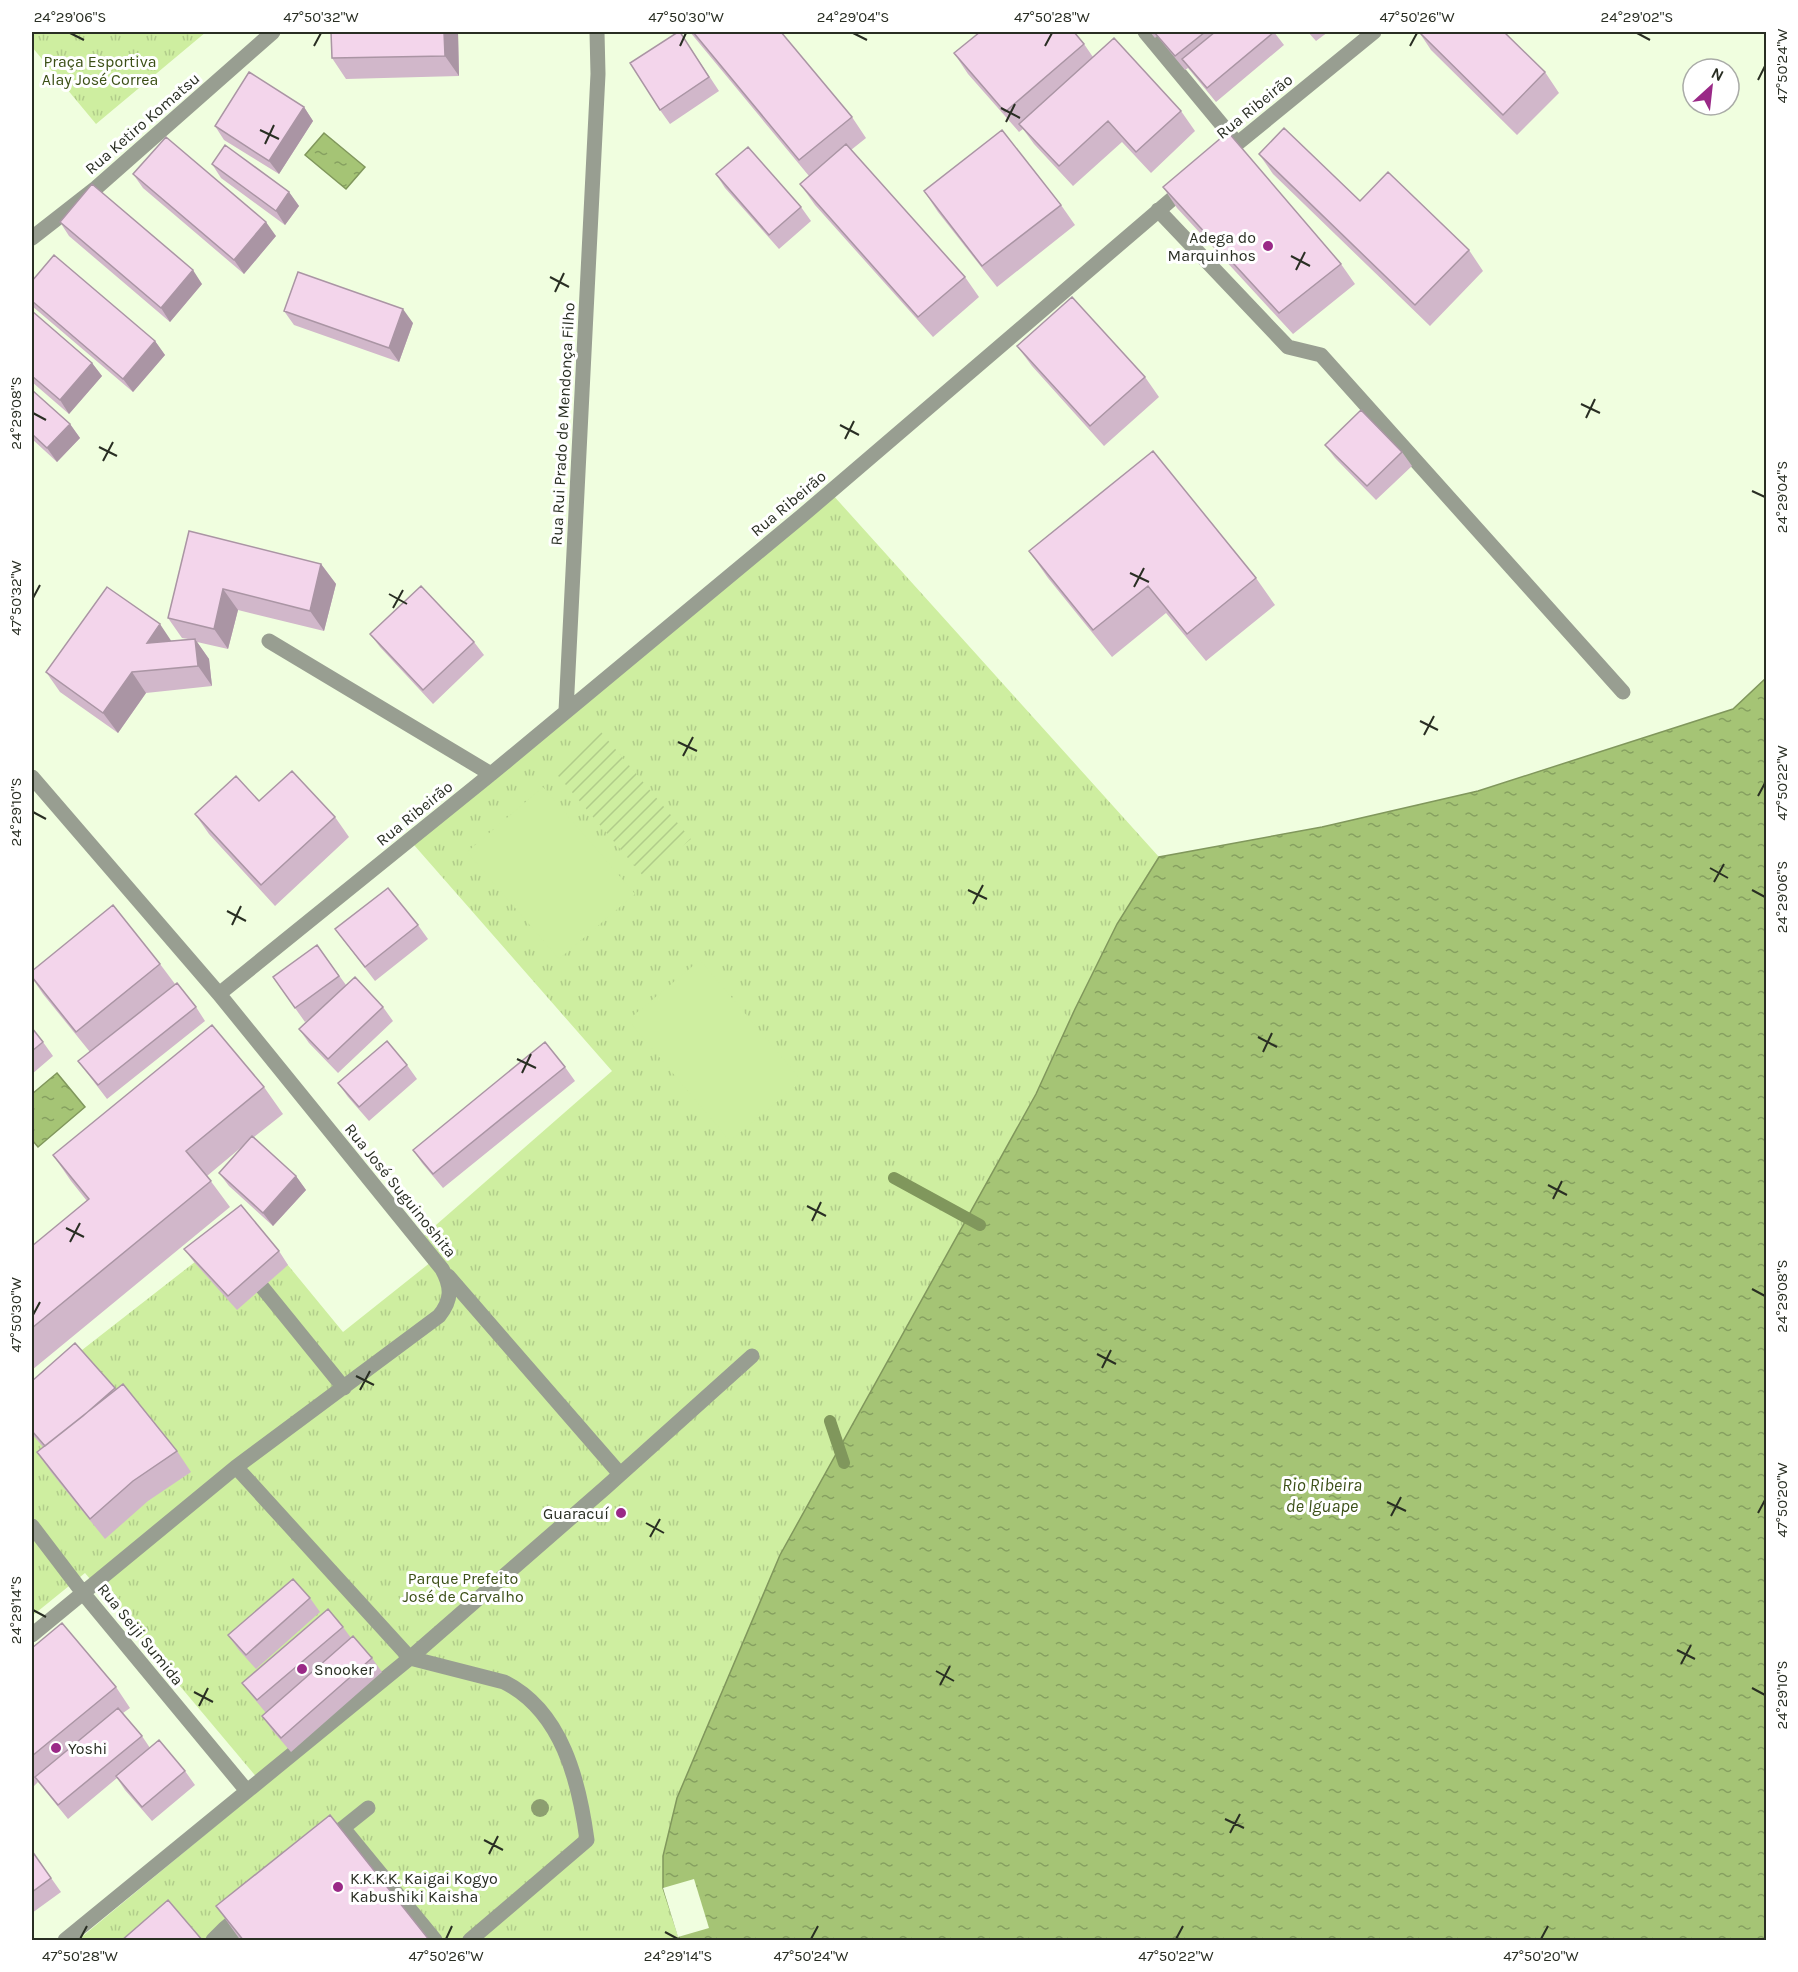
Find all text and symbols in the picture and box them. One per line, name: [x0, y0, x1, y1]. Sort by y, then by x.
text: 24°29'06"S: [34, 8, 106, 26]
text: 47°50'32"W: [283, 8, 359, 26]
text: 47°50'30"W: [648, 8, 724, 26]
text: 24°29'04"S: [817, 8, 889, 26]
text: 47°50'28"W: [1014, 8, 1090, 26]
text: 47°50'26"W: [1379, 8, 1455, 26]
text: 24°29'02"S: [1601, 8, 1673, 26]
text: 47°50'24"W: [1773, 28, 1791, 103]
park label: Praça Esportiva Alay José Correa: [42, 52, 158, 89]
north arrow: [1681, 57, 1741, 117]
text: N: [1708, 63, 1727, 85]
street label: Rua Ketiro Komatsu: [81, 68, 203, 178]
street label: Rua Ribeirão: [1212, 70, 1296, 143]
place label: Adega do Marquinhos: [1168, 228, 1256, 265]
marker: Adega do Marquinhos: [1261, 239, 1275, 253]
street label: Rua Rui Prado de Mendonça Filho: [547, 302, 578, 546]
text: 24°29'08"S: [7, 376, 25, 450]
text: 24°29'04"S: [1773, 461, 1791, 533]
street label: Rua Ribeirão: [747, 466, 830, 540]
text: 47°50'32"W: [7, 560, 25, 636]
text: 47°50'22"W: [1773, 745, 1791, 821]
text: 24°29'10"S: [7, 777, 25, 847]
street label: Rua Ribeirão: [372, 777, 456, 850]
text: 24°29'06"S: [1773, 861, 1791, 933]
street label: Rua José Suguinoshita: [341, 1120, 460, 1261]
text: 24°29'08"S: [1773, 1259, 1791, 1333]
text: 47°50'30"W: [7, 1277, 25, 1353]
text: 47°50'20"W: [1773, 1462, 1791, 1538]
water label: Rio Ribeira de Iguape: [1282, 1474, 1362, 1517]
place label: Guaracuí: [543, 1504, 609, 1523]
marker: Guaracuí: [614, 1506, 628, 1520]
park label: Parque Prefeito José de Carvalho: [402, 1569, 524, 1606]
text: 24°29'14"S: [7, 1576, 25, 1644]
street label: Rua Seiji Sumida: [94, 1579, 188, 1689]
place label: Snooker: [314, 1660, 374, 1679]
text: 24°29'10"S: [1773, 1660, 1791, 1730]
marker: Snooker: [295, 1662, 309, 1676]
place label: Yoshi: [68, 1739, 107, 1758]
marker: Yoshi: [49, 1741, 63, 1755]
place label: K.K.K.K. Kaigai Kogyo Kabushiki Kaisha: [350, 1869, 498, 1906]
marker: K.K.K.K. Kaigai Kogyo Kabushiki Kaisha: [331, 1880, 345, 1894]
text: 47°50'28"W: [42, 1947, 118, 1965]
text: 47°50'26"W: [408, 1947, 484, 1965]
text: 24°29'14"S: [644, 1947, 712, 1965]
text: 47°50'24"W: [774, 1947, 849, 1965]
text: 47°50'22"W: [1138, 1947, 1214, 1965]
text: 47°50'20"W: [1503, 1947, 1579, 1965]

